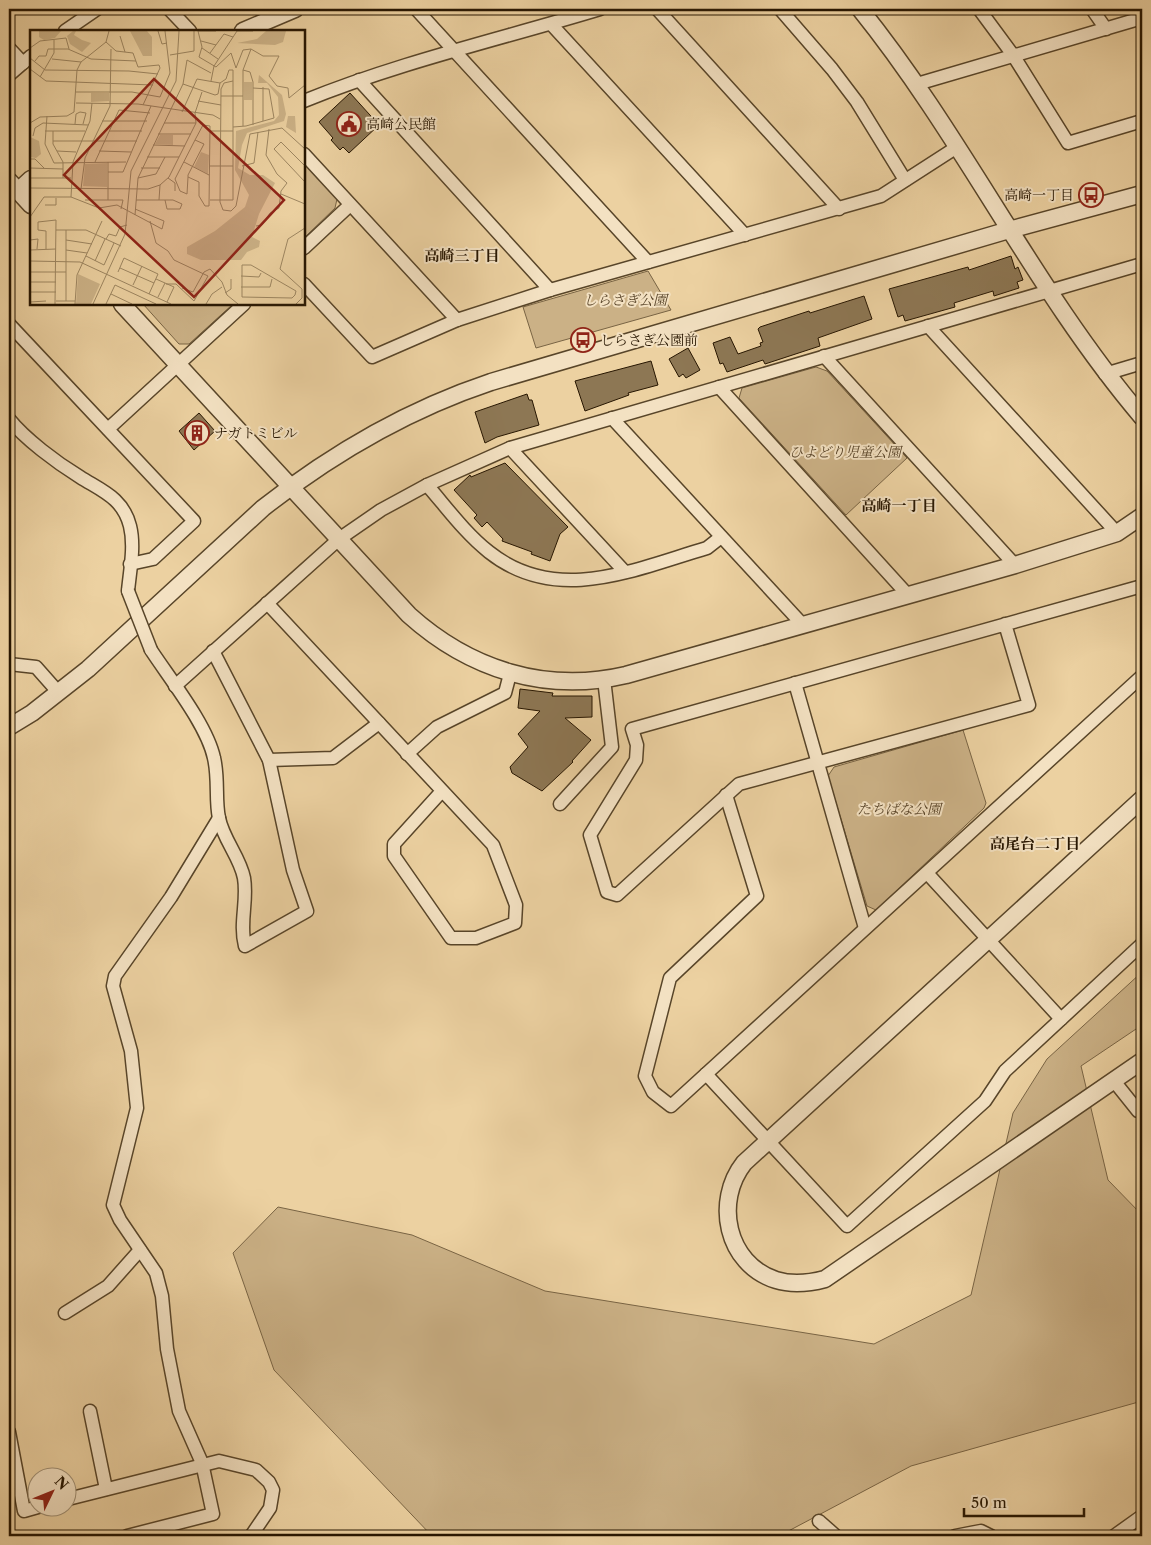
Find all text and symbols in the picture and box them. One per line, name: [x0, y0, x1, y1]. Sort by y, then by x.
inset map: [30, 30, 305, 305]
public building icon: 高崎公民館: [336, 111, 362, 137]
place label: 高崎公民館: [366, 115, 436, 133]
bus stop icon: 高崎一丁目: [1078, 182, 1104, 208]
place label: 高崎一丁目: [1004, 186, 1074, 204]
district label: 高崎三丁目: [424, 246, 500, 265]
park label: しらさぎ公園: [583, 291, 669, 309]
bus stop icon: しらさぎ公園前: [570, 327, 596, 353]
place label: しらさぎ公園前: [600, 331, 698, 349]
building icon: ナガトミビル: [184, 420, 210, 446]
place label: ナガトミビル: [214, 424, 298, 442]
park label: ひよどり児童公園: [789, 443, 903, 461]
district label: 高崎一丁目: [861, 496, 937, 515]
park label: たちばな公園: [857, 800, 943, 818]
district label: 高尾台二丁目: [990, 834, 1080, 853]
north arrow: [28, 1468, 78, 1518]
text: N: [51, 1473, 72, 1494]
scale bar: [964, 1485, 1084, 1517]
text: 50 m: [971, 1493, 1007, 1512]

